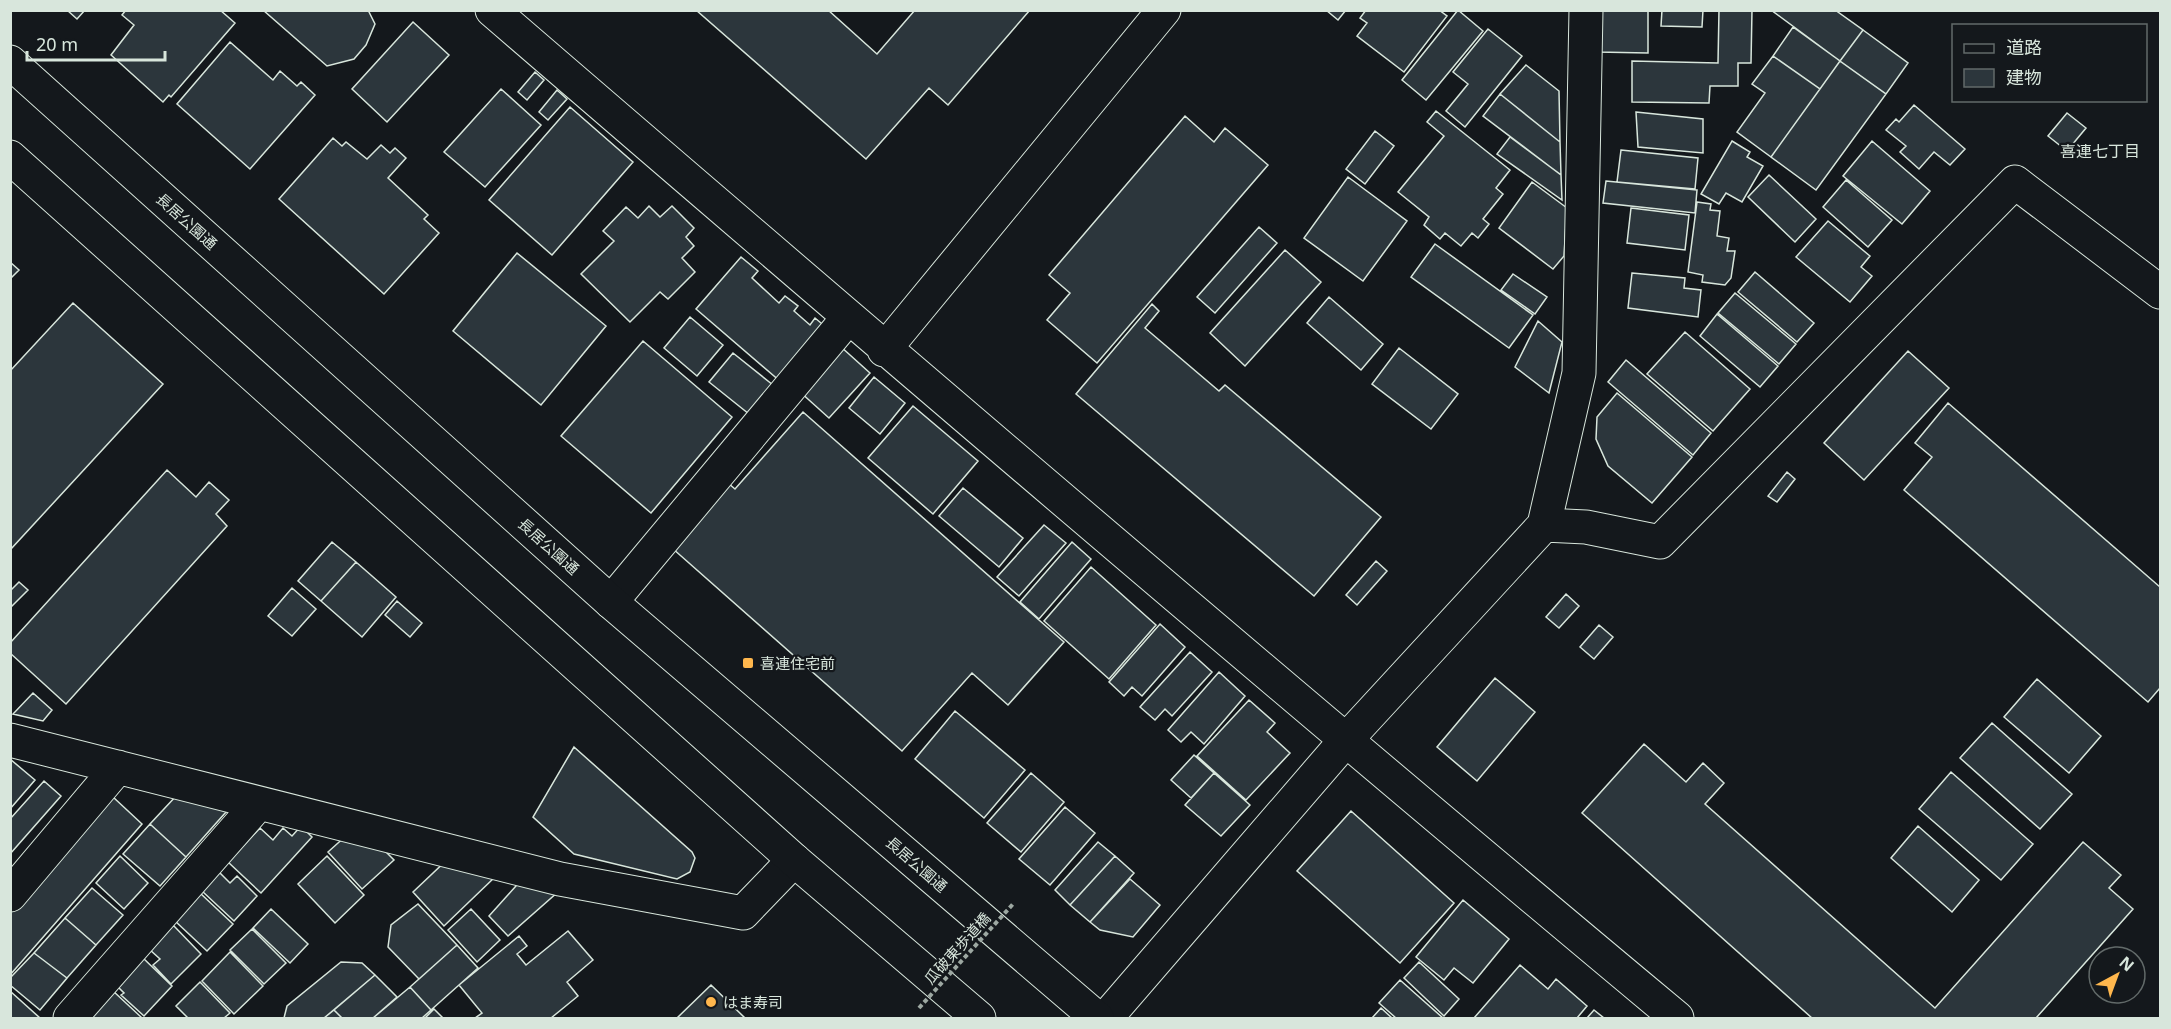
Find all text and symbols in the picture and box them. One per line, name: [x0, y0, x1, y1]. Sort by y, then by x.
scale bar: [27, 24, 165, 62]
legend: [1952, 24, 2147, 102]
text: 20 m: [36, 32, 78, 56]
text: 道路: [2006, 35, 2042, 59]
text: 建物: [2006, 65, 2042, 89]
district label: 喜連七丁目: [2060, 140, 2140, 162]
street label: 長居公園通: [152, 188, 222, 254]
street label: 長居公園通: [514, 513, 584, 579]
place label: 喜連住宅前: [760, 653, 835, 673]
marker: 喜連住宅前: [741, 656, 755, 670]
street label: 長居公園通: [882, 832, 952, 896]
street label: 瓜破東歩道橋: [919, 908, 995, 988]
north arrow: [2087, 945, 2147, 1005]
text: N: [2115, 951, 2139, 976]
place label: はま寿司: [723, 992, 783, 1012]
marker: はま寿司: [704, 995, 718, 1009]

